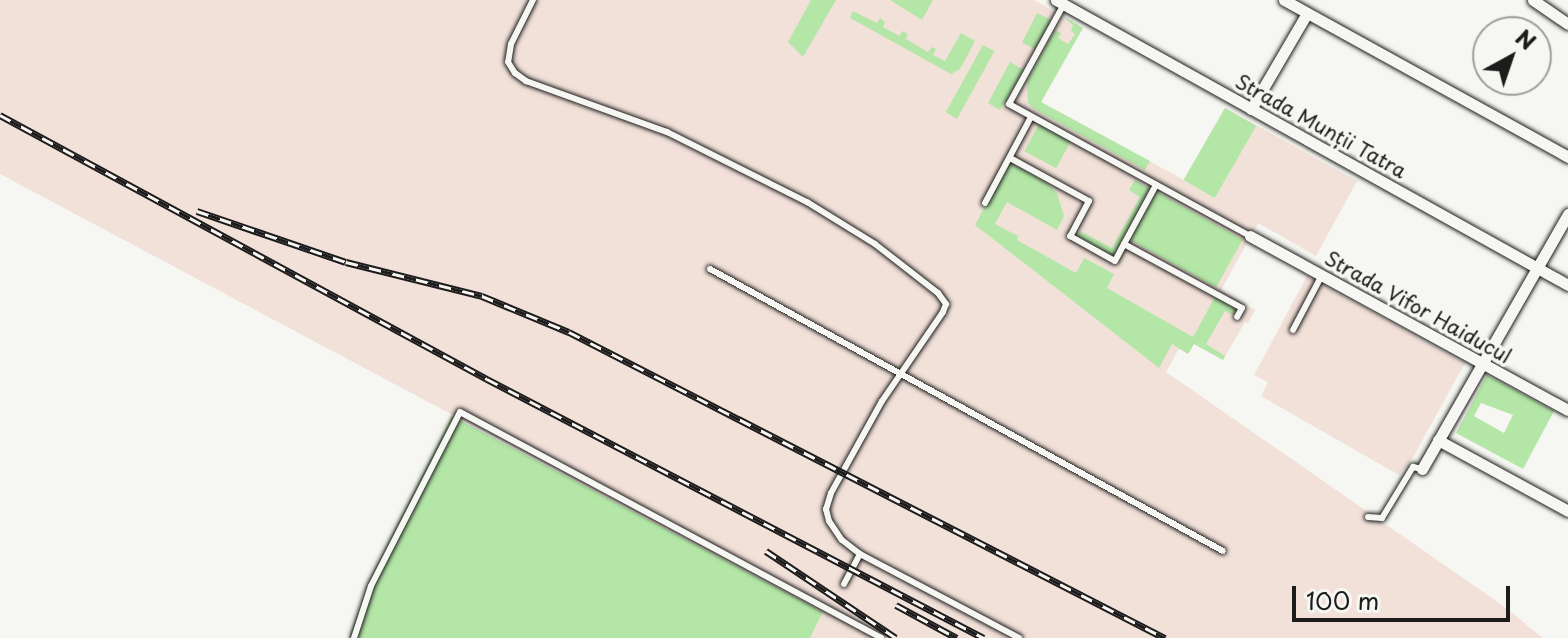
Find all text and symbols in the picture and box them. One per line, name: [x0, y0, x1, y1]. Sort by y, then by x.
north arrow: [1472, 16, 1552, 96]
text: N: [1509, 21, 1544, 57]
street label: Strada Munții Tatra: [1231, 69, 1411, 183]
street label: Strada Vifor Haiducul: [1321, 246, 1515, 368]
scale bar: [1296, 570, 1514, 620]
text: 100 m: [1306, 582, 1379, 618]

